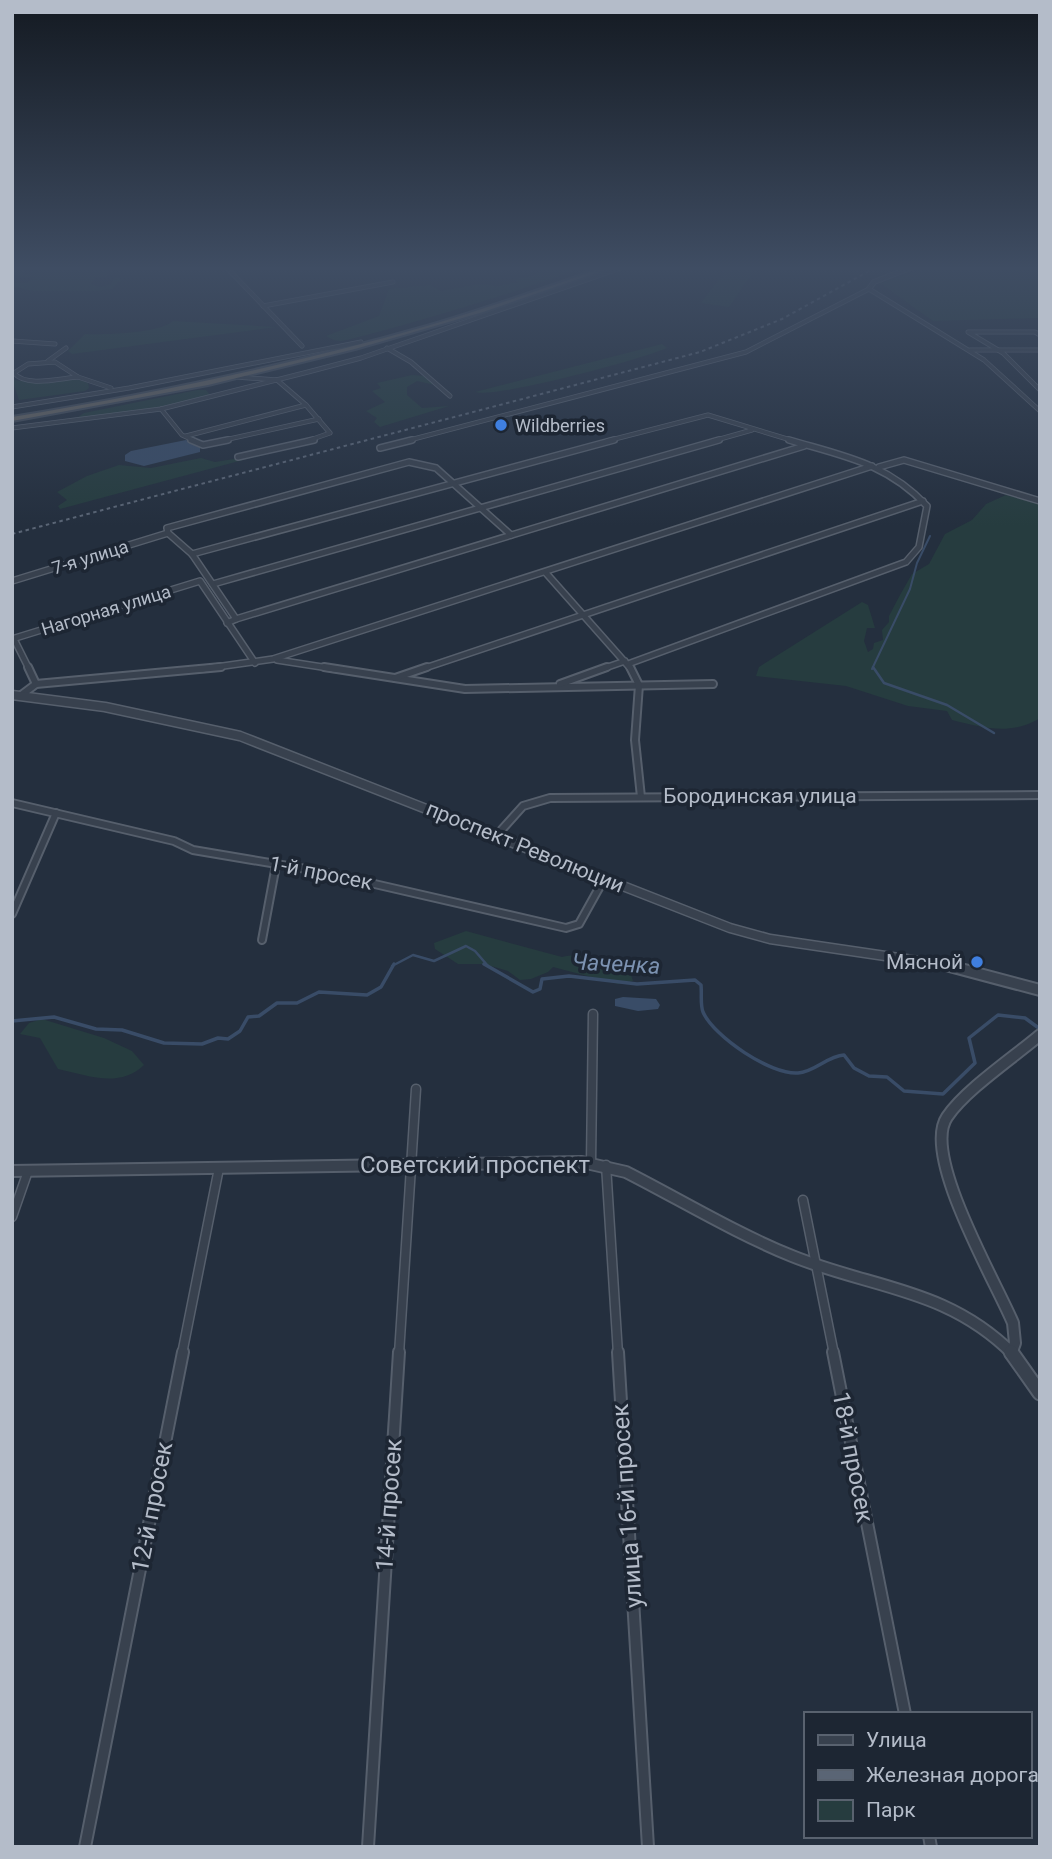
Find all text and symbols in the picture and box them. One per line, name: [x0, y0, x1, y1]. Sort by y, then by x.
place label: Wildberries: [515, 415, 605, 436]
marker: Wildberries: [493, 417, 509, 433]
street label: 7-я улица: [49, 535, 131, 579]
street label: Нагорная улица: [39, 580, 173, 640]
street label: Бородинская улица: [663, 784, 857, 808]
street label: проспект Революции: [423, 796, 627, 898]
street label: 1-й просек: [268, 851, 375, 895]
water label: Чаченка: [571, 948, 661, 980]
place label: Мясной: [886, 950, 963, 974]
marker: Мясной: [969, 954, 985, 970]
street label: Советский проспект: [360, 1151, 591, 1179]
street label: 18-й просек: [827, 1389, 879, 1525]
street label: улица 16-й просек: [606, 1403, 648, 1609]
street label: 14-й просек: [370, 1438, 408, 1572]
street label: 12-й просек: [126, 1439, 178, 1575]
legend: [804, 1712, 1031, 1838]
text: Улица: [866, 1728, 927, 1752]
text: Железная дорога: [866, 1763, 1039, 1787]
text: Парк: [866, 1798, 916, 1822]

